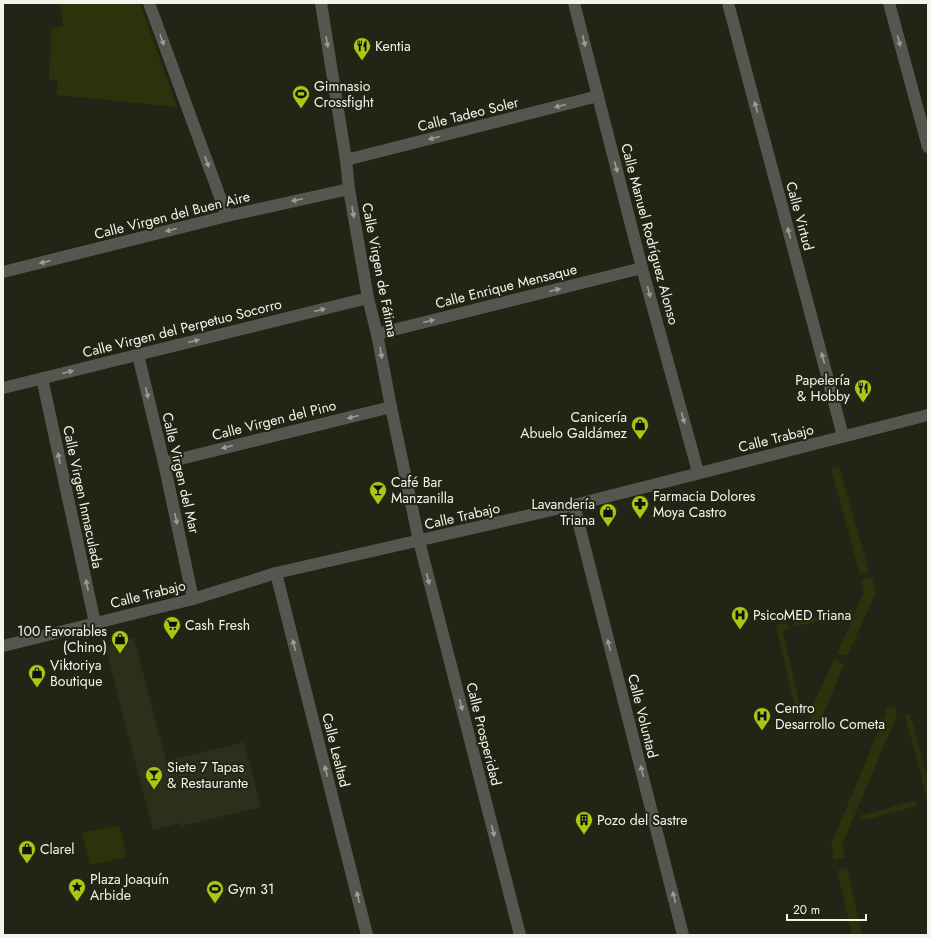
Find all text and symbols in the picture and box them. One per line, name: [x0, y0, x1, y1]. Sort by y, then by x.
one-way arrow: [160, 34, 166, 46]
one-way arrow: [325, 35, 331, 48]
one-way arrow: [581, 35, 587, 47]
one-way arrow: [896, 35, 902, 47]
restaurant icon: Kentia: [352, 36, 372, 61]
place label: Kentia: [375, 36, 411, 56]
place label: Gimnasio Crossfight: [314, 76, 374, 112]
sports icon: Gimnasio Crossfight: [291, 84, 311, 109]
street label: Calle Tadeo Soler: [415, 92, 521, 136]
one-way arrow: [753, 101, 759, 113]
one-way arrow: [554, 103, 566, 109]
one-way arrow: [428, 135, 440, 141]
street label: Calle Manuel Rodríguez Alonso: [616, 141, 684, 327]
one-way arrow: [204, 156, 210, 168]
one-way arrow: [613, 161, 619, 173]
street label: Calle Virtud: [781, 179, 819, 253]
street label: Calle Virgen del Buen Aire: [92, 186, 252, 244]
one-way arrow: [291, 198, 304, 204]
street label: Calle Virgen de Fátima: [357, 201, 403, 339]
one-way arrow: [350, 205, 356, 218]
one-way arrow: [786, 226, 792, 238]
one-way arrow: [165, 227, 177, 233]
one-way arrow: [39, 259, 51, 265]
street label: Calle Enrique Mensaque: [433, 259, 579, 313]
one-way arrow: [549, 286, 561, 292]
one-way arrow: [646, 287, 652, 299]
street label: Calle Virgen del Perpetuo Socorro: [80, 293, 284, 362]
one-way arrow: [314, 306, 327, 312]
one-way arrow: [423, 318, 435, 324]
one-way arrow: [188, 338, 200, 344]
one-way arrow: [378, 347, 384, 359]
one-way arrow: [819, 352, 825, 364]
one-way arrow: [62, 369, 74, 375]
place label: Papelería & Hobby: [795, 370, 851, 406]
restaurant icon: Papelería & Hobby: [853, 378, 873, 403]
one-way arrow: [144, 387, 150, 399]
street label: Calle Virgen del Pino: [210, 395, 339, 445]
place label: Canicería Abuelo Galdámez: [520, 407, 628, 443]
street label: Calle Virgen del Mar: [157, 410, 205, 536]
one-way arrow: [681, 411, 687, 424]
one-way arrow: [347, 414, 359, 420]
shop icon: Canicería Abuelo Galdámez: [630, 415, 650, 440]
street label: Calle Trabajo: [736, 419, 816, 457]
street label: Calle Virgen Inmaculada: [58, 424, 108, 570]
one-way arrow: [220, 445, 233, 451]
one-way arrow: [56, 451, 62, 464]
place label: Café Bar Manzanilla: [391, 472, 454, 508]
bar icon: Café Bar Manzanilla: [368, 480, 388, 505]
place label: Farmacia Dolores Moya Castro: [653, 486, 756, 522]
place label: Lavandería Triana: [531, 494, 595, 530]
pharmacy icon: Farmacia Dolores Moya Castro: [630, 494, 650, 519]
street label: Calle Trabajo: [422, 498, 502, 534]
shop icon: Lavandería Triana: [598, 502, 618, 527]
one-way arrow: [174, 513, 180, 526]
one-way arrow: [425, 573, 431, 585]
street label: Calle Trabajo: [108, 575, 188, 613]
one-way arrow: [83, 578, 89, 591]
hospital icon: PsicoMED Triana: [730, 605, 750, 630]
place label: PsicoMED Triana: [753, 605, 851, 625]
supermarket icon: Cash Fresh: [162, 615, 182, 640]
place label: Cash Fresh: [185, 615, 250, 635]
place label: 100 Favorables (Chino): [17, 621, 107, 657]
shop icon: 100 Favorables (Chino): [110, 629, 130, 654]
one-way arrow: [291, 639, 297, 651]
one-way arrow: [606, 639, 612, 652]
place label: Viktoriya Boutique: [50, 655, 102, 691]
shop icon: Viktoriya Boutique: [27, 663, 47, 688]
street label: Calle Voluntad: [623, 672, 663, 760]
street label: Calle Prosperidad: [462, 680, 506, 788]
place label: Centro Desarrollo Cometa: [775, 698, 885, 734]
one-way arrow: [458, 699, 464, 711]
hospital icon: Centro Desarrollo Cometa: [752, 706, 772, 731]
street label: Calle Lealtad: [317, 711, 355, 789]
place label: Siete 7 Tapas & Restaurante: [167, 757, 248, 793]
bar icon: Siete 7 Tapas & Restaurante: [144, 765, 164, 790]
one-way arrow: [323, 765, 329, 777]
one-way arrow: [638, 765, 644, 777]
building icon: Pozo del Sastre: [574, 810, 594, 835]
place label: Pozo del Sastre: [597, 810, 688, 830]
one-way arrow: [490, 825, 496, 837]
shop icon: Clarel: [17, 839, 37, 864]
place label: Clarel: [40, 839, 75, 859]
place label: Plaza Joaquín Arbide: [90, 869, 169, 905]
place icon: Plaza Joaquín Arbide: [67, 877, 87, 902]
sports icon: Gym 31: [205, 879, 225, 904]
place label: Gym 31: [228, 879, 274, 899]
one-way arrow: [355, 891, 361, 903]
one-way arrow: [671, 891, 677, 903]
scale bar: [787, 896, 866, 922]
text: 20 m: [793, 901, 820, 919]

